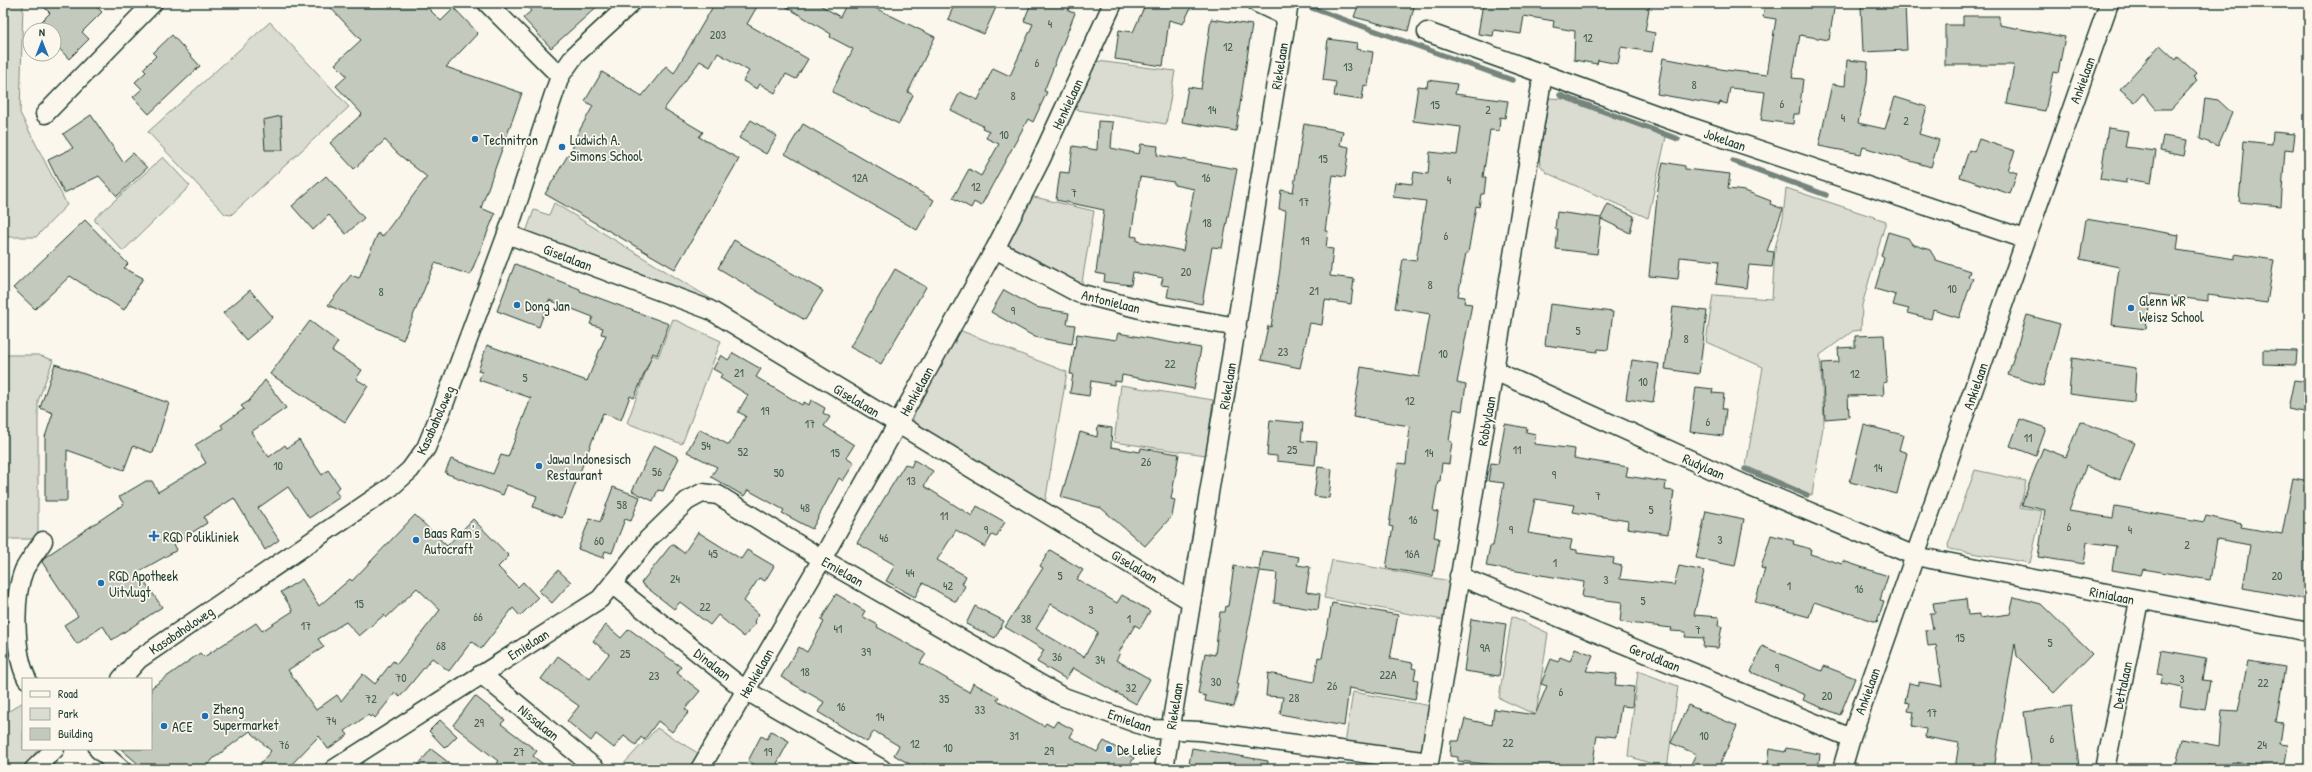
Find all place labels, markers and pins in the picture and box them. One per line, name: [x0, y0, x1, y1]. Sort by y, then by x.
place label: Technitron: [483, 130, 538, 149]
place label: Ludwich A. Simons School: [570, 130, 643, 165]
marker: Technitron: [470, 134, 480, 144]
marker: Ludwich A. Simons School: [557, 142, 567, 152]
place label: Glenn WR Weisz School: [2139, 291, 2204, 326]
place label: Dong Jan: [525, 296, 570, 316]
marker: Dong Jan: [512, 300, 522, 310]
marker: Glenn WR Weisz School: [2126, 303, 2136, 313]
place label: Jawa Indonesisch Restaurant: [547, 449, 631, 484]
marker: Jawa Indonesisch Restaurant: [534, 461, 544, 471]
place label: Baas Ram's Autocraft: [424, 523, 480, 558]
place label: RGD Polikliniek: [163, 527, 239, 546]
marker: RGD Polikliniek: [148, 530, 160, 542]
marker: Baas Ram's Autocraft: [411, 535, 421, 545]
place label: RGD Apotheek Uitvlugt: [109, 566, 178, 602]
marker: RGD Apotheek Uitvlugt: [96, 578, 106, 588]
place label: Zheng Supermarket: [213, 699, 279, 735]
marker: Zheng Supermarket: [200, 711, 210, 721]
place label: ACE: [172, 717, 193, 736]
marker: ACE: [159, 721, 169, 731]
place label: De Lelies: [1117, 740, 1161, 759]
marker: De Lelies: [1104, 744, 1114, 754]

